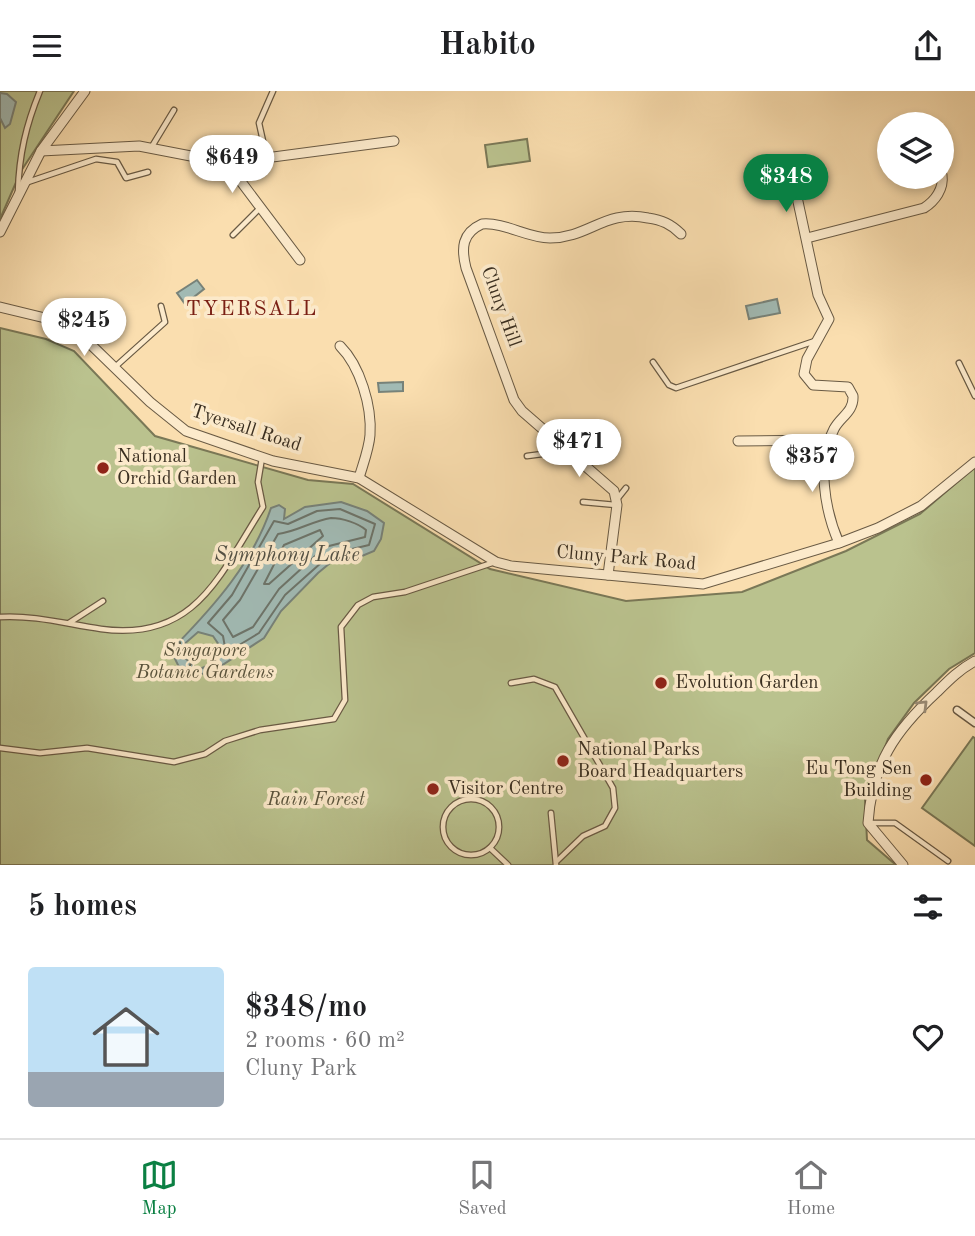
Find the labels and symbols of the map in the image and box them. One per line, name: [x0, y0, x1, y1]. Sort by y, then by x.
pin: $649: [191, 135, 273, 195]
pin: $348: [745, 155, 827, 214]
street label: Cluny Hill: [477, 264, 523, 350]
pin: $245: [43, 299, 125, 358]
district label: TYERSALL: [186, 299, 318, 320]
street label: Tyersall Road: [188, 402, 304, 456]
pin: $471: [538, 419, 620, 479]
pin: $357: [771, 435, 853, 494]
place label: National Orchid Garden: [117, 448, 237, 489]
marker: National Orchid Garden: [95, 460, 111, 476]
street label: Cluny Park Road: [555, 543, 697, 575]
water label: Symphony Lake: [214, 545, 360, 566]
park label: Singapore Botanic Gardens: [135, 642, 274, 683]
place label: Evolution Garden: [675, 674, 819, 693]
marker: Evolution Garden: [653, 675, 669, 691]
one-way arrow: [915, 700, 928, 713]
place label: National Parks Board Headquarters: [577, 741, 743, 782]
marker: National Parks Board Headquarters: [555, 753, 571, 769]
place label: Eu Tong Sen Building: [805, 760, 913, 801]
marker: Eu Tong Sen Building: [918, 772, 934, 788]
place label: Visitor Centre: [447, 780, 563, 799]
marker: Visitor Centre: [425, 781, 441, 797]
park label: Rain Forest: [266, 791, 366, 810]

